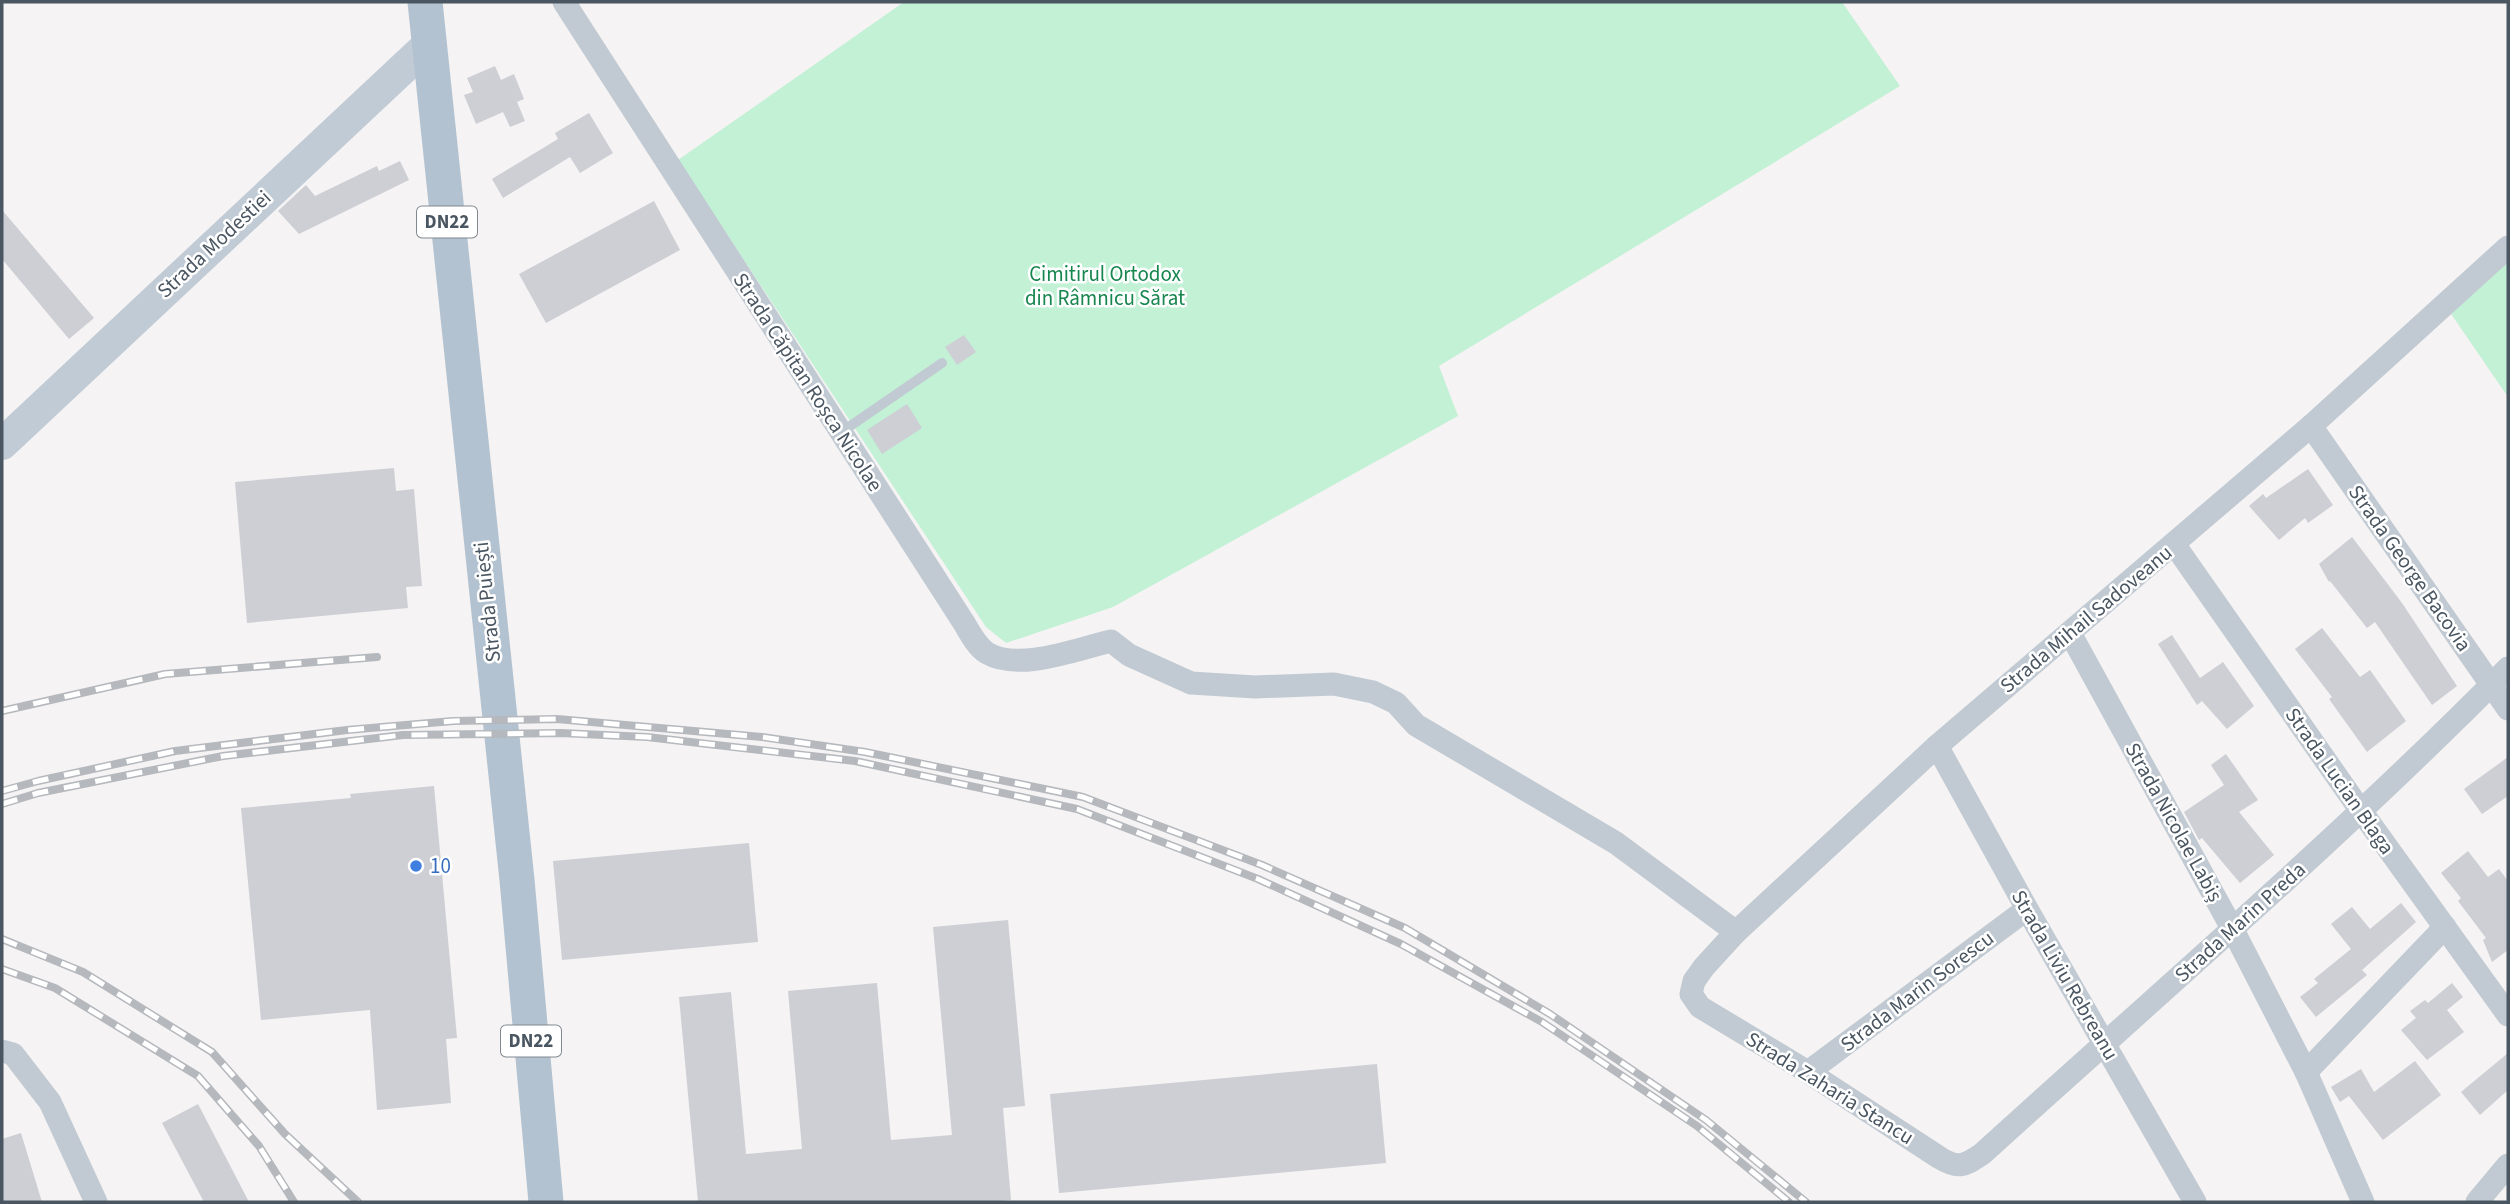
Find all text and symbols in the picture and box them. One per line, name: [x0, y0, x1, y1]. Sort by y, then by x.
street label: Strada Modestiei: [150, 183, 278, 305]
road number: DN22: [417, 206, 477, 238]
park label: Cimitirul Ortodox din Râmnicu Sărat: [1025, 259, 1185, 313]
street label: Strada Căpitan Roșca Nicolae: [726, 267, 890, 497]
street label: Strada George Bacovia: [2341, 479, 2479, 657]
street label: Strada Mihail Sadoveanu: [1993, 538, 2179, 700]
street label: Strada Puiești: [466, 540, 508, 664]
street label: Strada Lucian Blaga: [2278, 701, 2402, 861]
street label: Strada Nicolae Labiș: [2118, 737, 2230, 907]
place label: 10: [430, 851, 451, 881]
street label: Strada Marin Preda: [2168, 855, 2312, 989]
marker: 10: [408, 858, 424, 874]
street label: Strada Liviu Rebreanu: [2004, 884, 2126, 1066]
street label: Strada Marin Sorescu: [1834, 923, 2000, 1059]
street label: Strada Zaharia Stancu: [1740, 1024, 1920, 1152]
road number: DN22: [501, 1026, 561, 1056]

